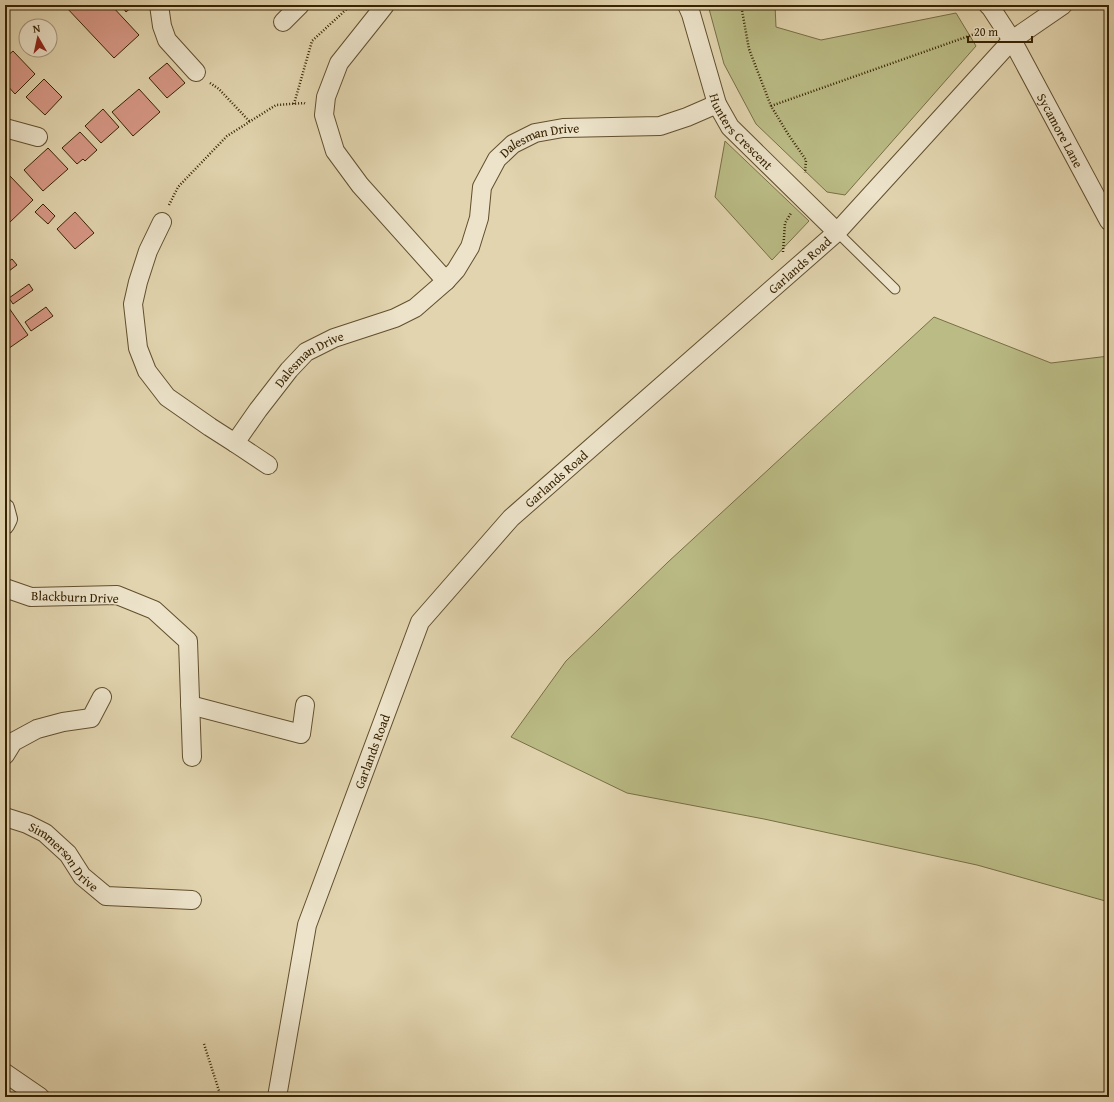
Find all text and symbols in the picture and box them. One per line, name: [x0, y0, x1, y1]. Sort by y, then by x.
north arrow: [18, 18, 58, 58]
scale bar: [968, 18, 1032, 44]
text: N: [32, 20, 42, 37]
text: 20 m: [974, 23, 998, 40]
street label: Sycamore Lane: [1033, 90, 1088, 171]
street label: Hunters Crescent: [705, 91, 778, 174]
street label: Dalesman Drive: [495, 118, 579, 162]
street label: Garlands Road: [764, 232, 835, 298]
street label: Dalesman Drive: [269, 326, 346, 391]
street label: Garlands Road: [520, 445, 592, 512]
street label: Blackburn Drive: [31, 586, 119, 608]
street label: Garlands Road: [349, 711, 394, 791]
street label: Simmerson Drive: [25, 817, 103, 896]

